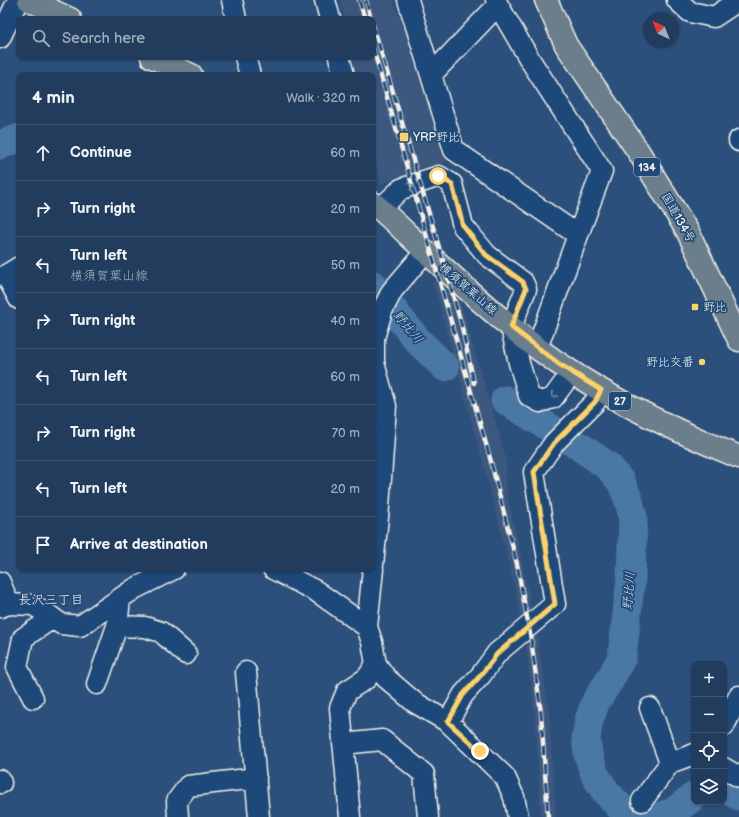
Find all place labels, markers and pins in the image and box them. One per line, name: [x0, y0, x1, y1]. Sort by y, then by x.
place label: YRP野比: [412, 130, 460, 145]
marker: YRP野比: [398, 131, 410, 143]
place label: 野比: [703, 300, 727, 315]
marker: 野比: [690, 302, 700, 312]
place label: 野比交番: [646, 355, 694, 370]
marker: 野比交番: [697, 357, 707, 367]

